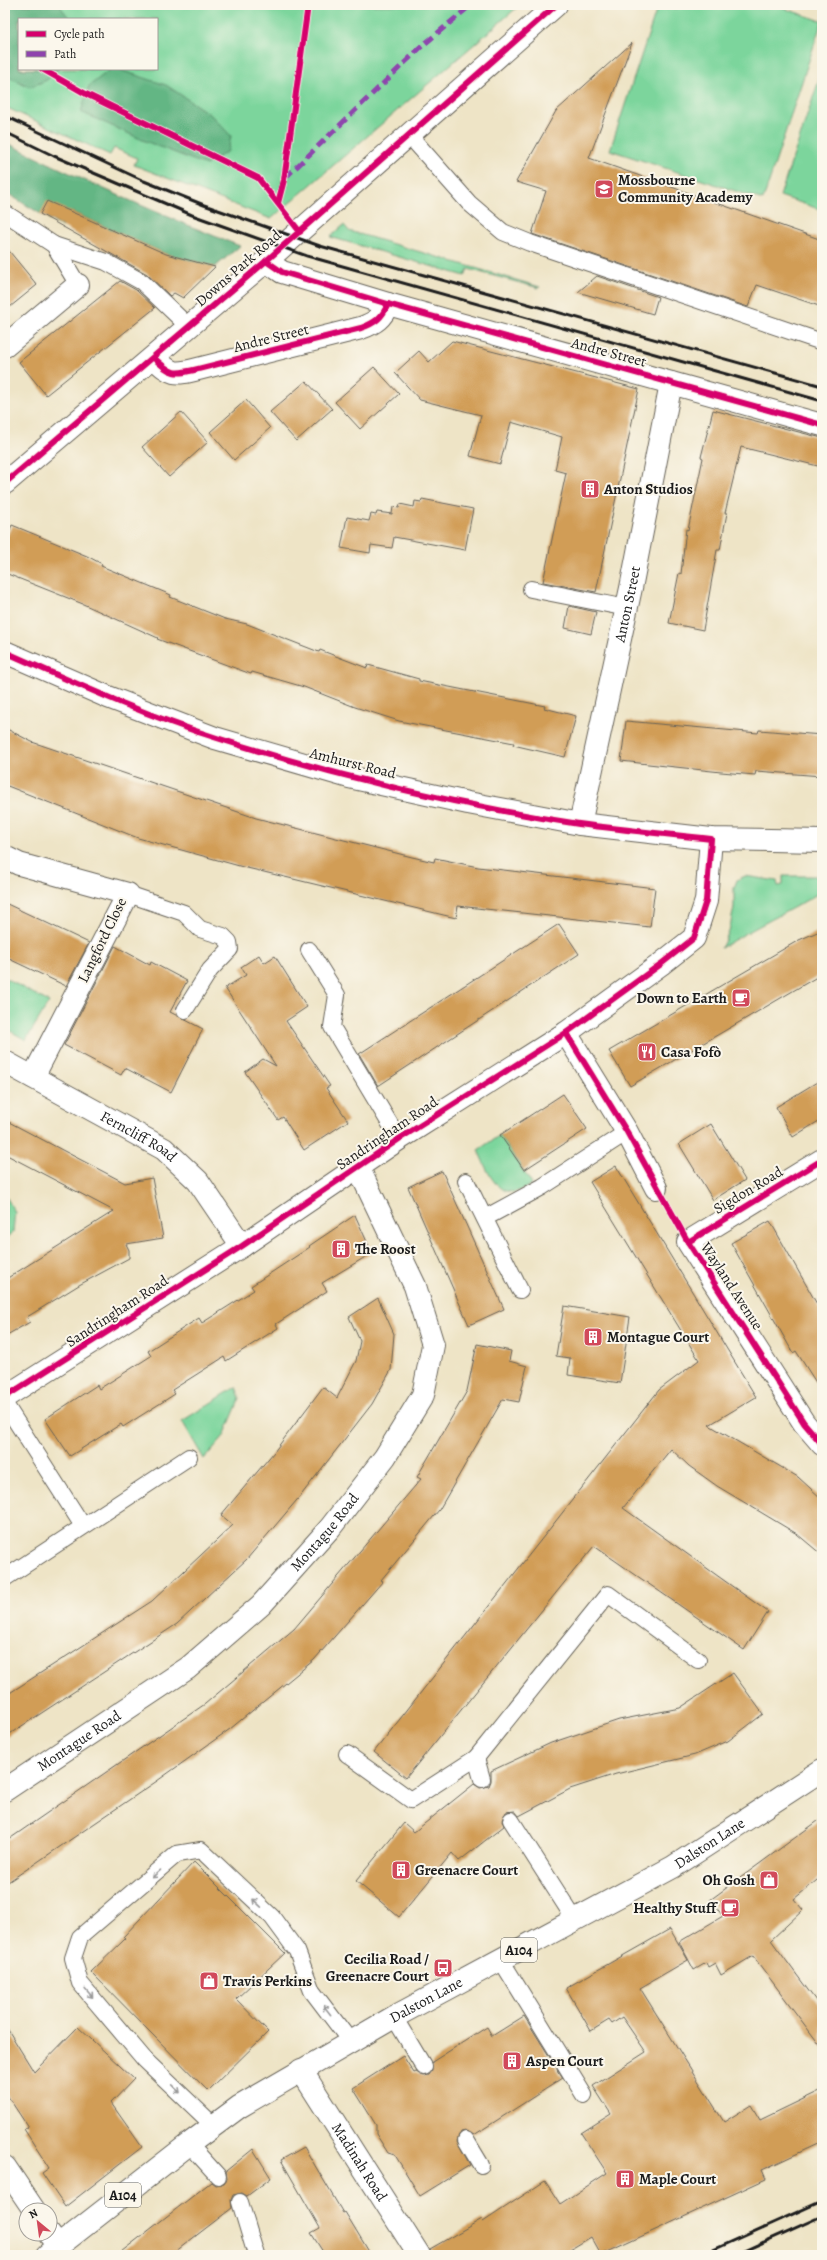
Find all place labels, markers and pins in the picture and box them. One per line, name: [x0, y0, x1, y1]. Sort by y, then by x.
place label: Mossbourne Community Academy: [618, 170, 753, 207]
school or university icon: Mossbourne Community Academy: [593, 178, 615, 200]
building icon: Anton Studios: [579, 478, 601, 500]
place label: Anton Studios: [603, 479, 693, 499]
cafe icon: Down to Earth: [730, 987, 752, 1009]
place label: Down to Earth: [636, 988, 727, 1008]
restaurant icon: Casa Fofò: [636, 1041, 658, 1063]
place label: Casa Fofò: [661, 1042, 721, 1062]
building icon: The Roost: [330, 1238, 352, 1260]
place label: The Roost: [355, 1239, 416, 1259]
building icon: Montague Court: [582, 1326, 604, 1348]
place label: Montague Court: [607, 1327, 709, 1347]
building icon: Greenacre Court: [390, 1859, 412, 1881]
place label: Greenacre Court: [415, 1860, 518, 1880]
shop icon: Oh Gosh: [758, 1869, 780, 1891]
place label: Oh Gosh: [703, 1870, 755, 1890]
cafe icon: Healthy Stuff: [719, 1897, 741, 1919]
place label: Healthy Stuff: [633, 1898, 718, 1918]
place label: Cecilia Road / Greenacre Court: [326, 1949, 429, 1986]
bus stop icon: Cecilia Road / Greenacre Court: [432, 1957, 454, 1979]
shop icon: Travis Perkins: [198, 1970, 220, 1992]
place label: Travis Perkins: [223, 1971, 312, 1991]
building icon: Aspen Court: [501, 2050, 523, 2072]
place label: Aspen Court: [525, 2051, 604, 2071]
building icon: Maple Court: [614, 2168, 636, 2190]
place label: Maple Court: [639, 2169, 716, 2189]

